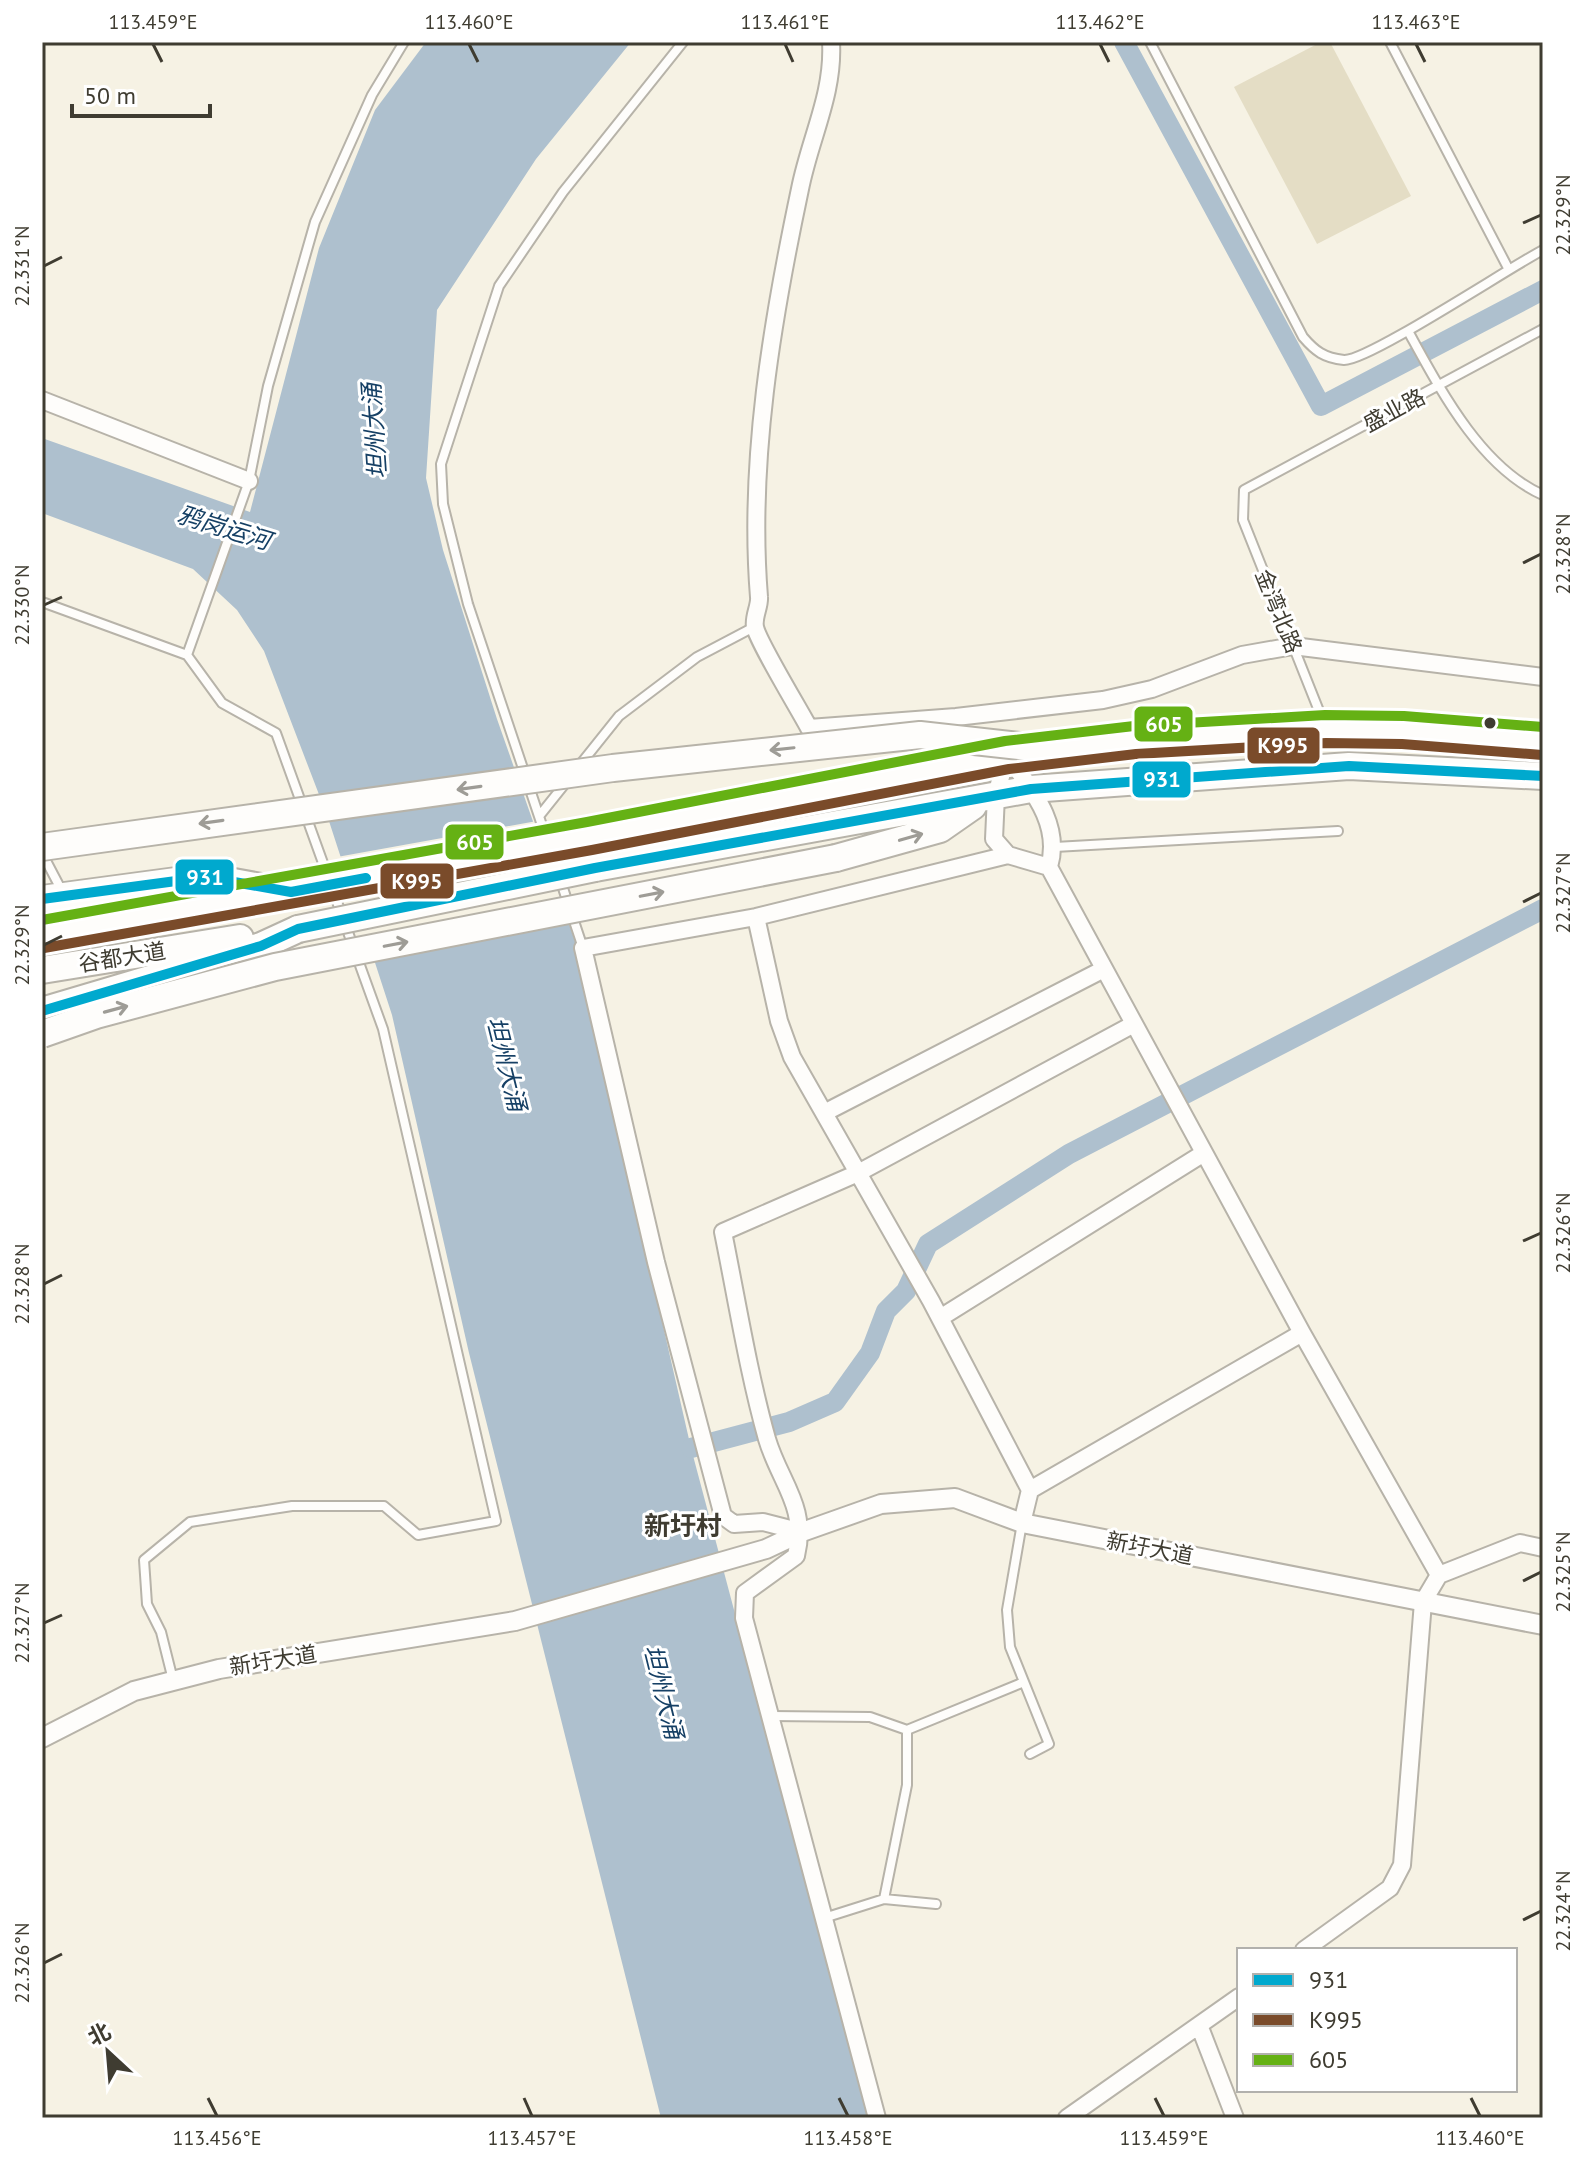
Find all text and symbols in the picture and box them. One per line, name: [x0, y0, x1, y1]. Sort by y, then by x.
text: 113.459°E: [109, 9, 197, 35]
text: 113.460°E: [425, 9, 513, 35]
text: 113.461°E: [741, 9, 829, 35]
text: 113.462°E: [1056, 9, 1144, 35]
text: 113.463°E: [1372, 9, 1460, 35]
scale bar: [72, 68, 210, 118]
text: 50 m: [84, 80, 136, 111]
text: 22.329°N: [1550, 175, 1576, 255]
text: 22.331°N: [9, 226, 35, 306]
water label: 坦州大涌: [355, 379, 393, 480]
street label: 盛业路: [1358, 382, 1430, 438]
water label: 鸦岗运河: [174, 499, 278, 558]
text: 22.328°N: [1550, 514, 1576, 594]
text: 22.330°N: [9, 565, 35, 645]
street label: 金湾北路: [1250, 565, 1308, 657]
line badge: 605: [1133, 705, 1194, 743]
text: 605: [1145, 710, 1183, 738]
unlabelled marker: [1482, 715, 1498, 731]
line badge: K995: [1246, 726, 1321, 765]
text: K995: [1257, 731, 1309, 759]
one-way arrow: [769, 742, 796, 757]
line badge: 931: [1131, 760, 1192, 799]
text: 931: [1143, 765, 1181, 793]
one-way arrow: [457, 781, 482, 796]
one-way arrow: [198, 815, 225, 830]
line badge: 605: [444, 823, 505, 861]
text: 605: [456, 828, 494, 856]
one-way arrow: [897, 829, 923, 844]
text: 22.327°N: [1550, 853, 1576, 933]
line badge: 931: [174, 858, 235, 896]
line badge: K995: [379, 862, 455, 900]
text: 931: [186, 863, 224, 891]
text: K995: [391, 867, 443, 895]
one-way arrow: [638, 886, 664, 901]
text: 22.329°N: [9, 905, 35, 985]
street label: 谷都大道: [76, 936, 168, 978]
one-way arrow: [383, 936, 409, 951]
one-way arrow: [103, 1001, 129, 1016]
water label: 坦州大涌: [480, 1014, 534, 1117]
text: 22.326°N: [1550, 1193, 1576, 1273]
text: 22.328°N: [9, 1244, 35, 1324]
district label: 新圩村: [644, 1509, 722, 1542]
street label: 新圩大道: [1104, 1526, 1196, 1570]
text: 22.325°N: [1550, 1532, 1576, 1612]
text: 22.327°N: [9, 1583, 35, 1663]
street label: 新圩大道: [227, 1639, 319, 1681]
water label: 坦州大涌: [637, 1642, 691, 1745]
text: 22.324°N: [1550, 1871, 1576, 1951]
text: 22.326°N: [9, 1923, 35, 2003]
legend: [1237, 1948, 1517, 2092]
text: 931: [1309, 1964, 1348, 1995]
text: K995: [1309, 2004, 1363, 2035]
north arrow: [68, 2012, 148, 2092]
text: 北: [83, 2017, 115, 2051]
text: 605: [1309, 2044, 1348, 2075]
text: 113.456°E: [173, 2125, 261, 2151]
text: 113.457°E: [488, 2125, 576, 2151]
text: 113.458°E: [804, 2125, 892, 2151]
text: 113.459°E: [1120, 2125, 1208, 2151]
text: 113.460°E: [1436, 2125, 1524, 2151]

